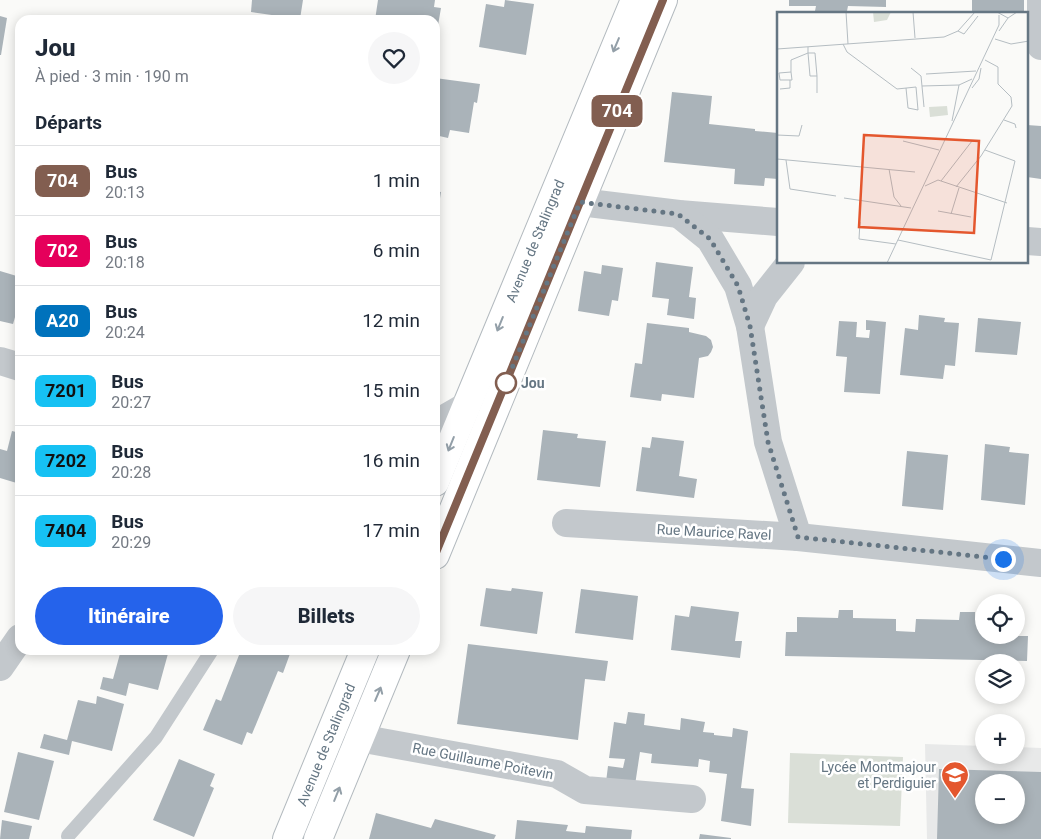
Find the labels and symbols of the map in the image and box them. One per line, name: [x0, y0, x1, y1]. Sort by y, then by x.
inset map: [777, 12, 1028, 264]
one-way arrow: [611, 37, 620, 52]
line badge: 704: [588, 95, 646, 127]
street label: Avenue de Stalingrad: [503, 177, 568, 305]
one-way arrow: [495, 316, 505, 331]
marker: Jou: [495, 372, 517, 394]
place label: Jou: [521, 375, 545, 391]
one-way arrow: [445, 436, 455, 451]
street label: Rue Maurice Ravel: [656, 521, 772, 543]
your location: [991, 547, 1016, 572]
street label: Avenue de Stalingrad: [294, 681, 358, 808]
one-way arrow: [373, 687, 383, 702]
street label: Rue Guillaume Poitevin: [411, 739, 555, 783]
place label: Lycée Montmajour et Perdiguier: [821, 759, 936, 791]
school or university icon: Lycée Montmajour et Perdiguier: [940, 760, 970, 799]
one-way arrow: [332, 787, 342, 802]

